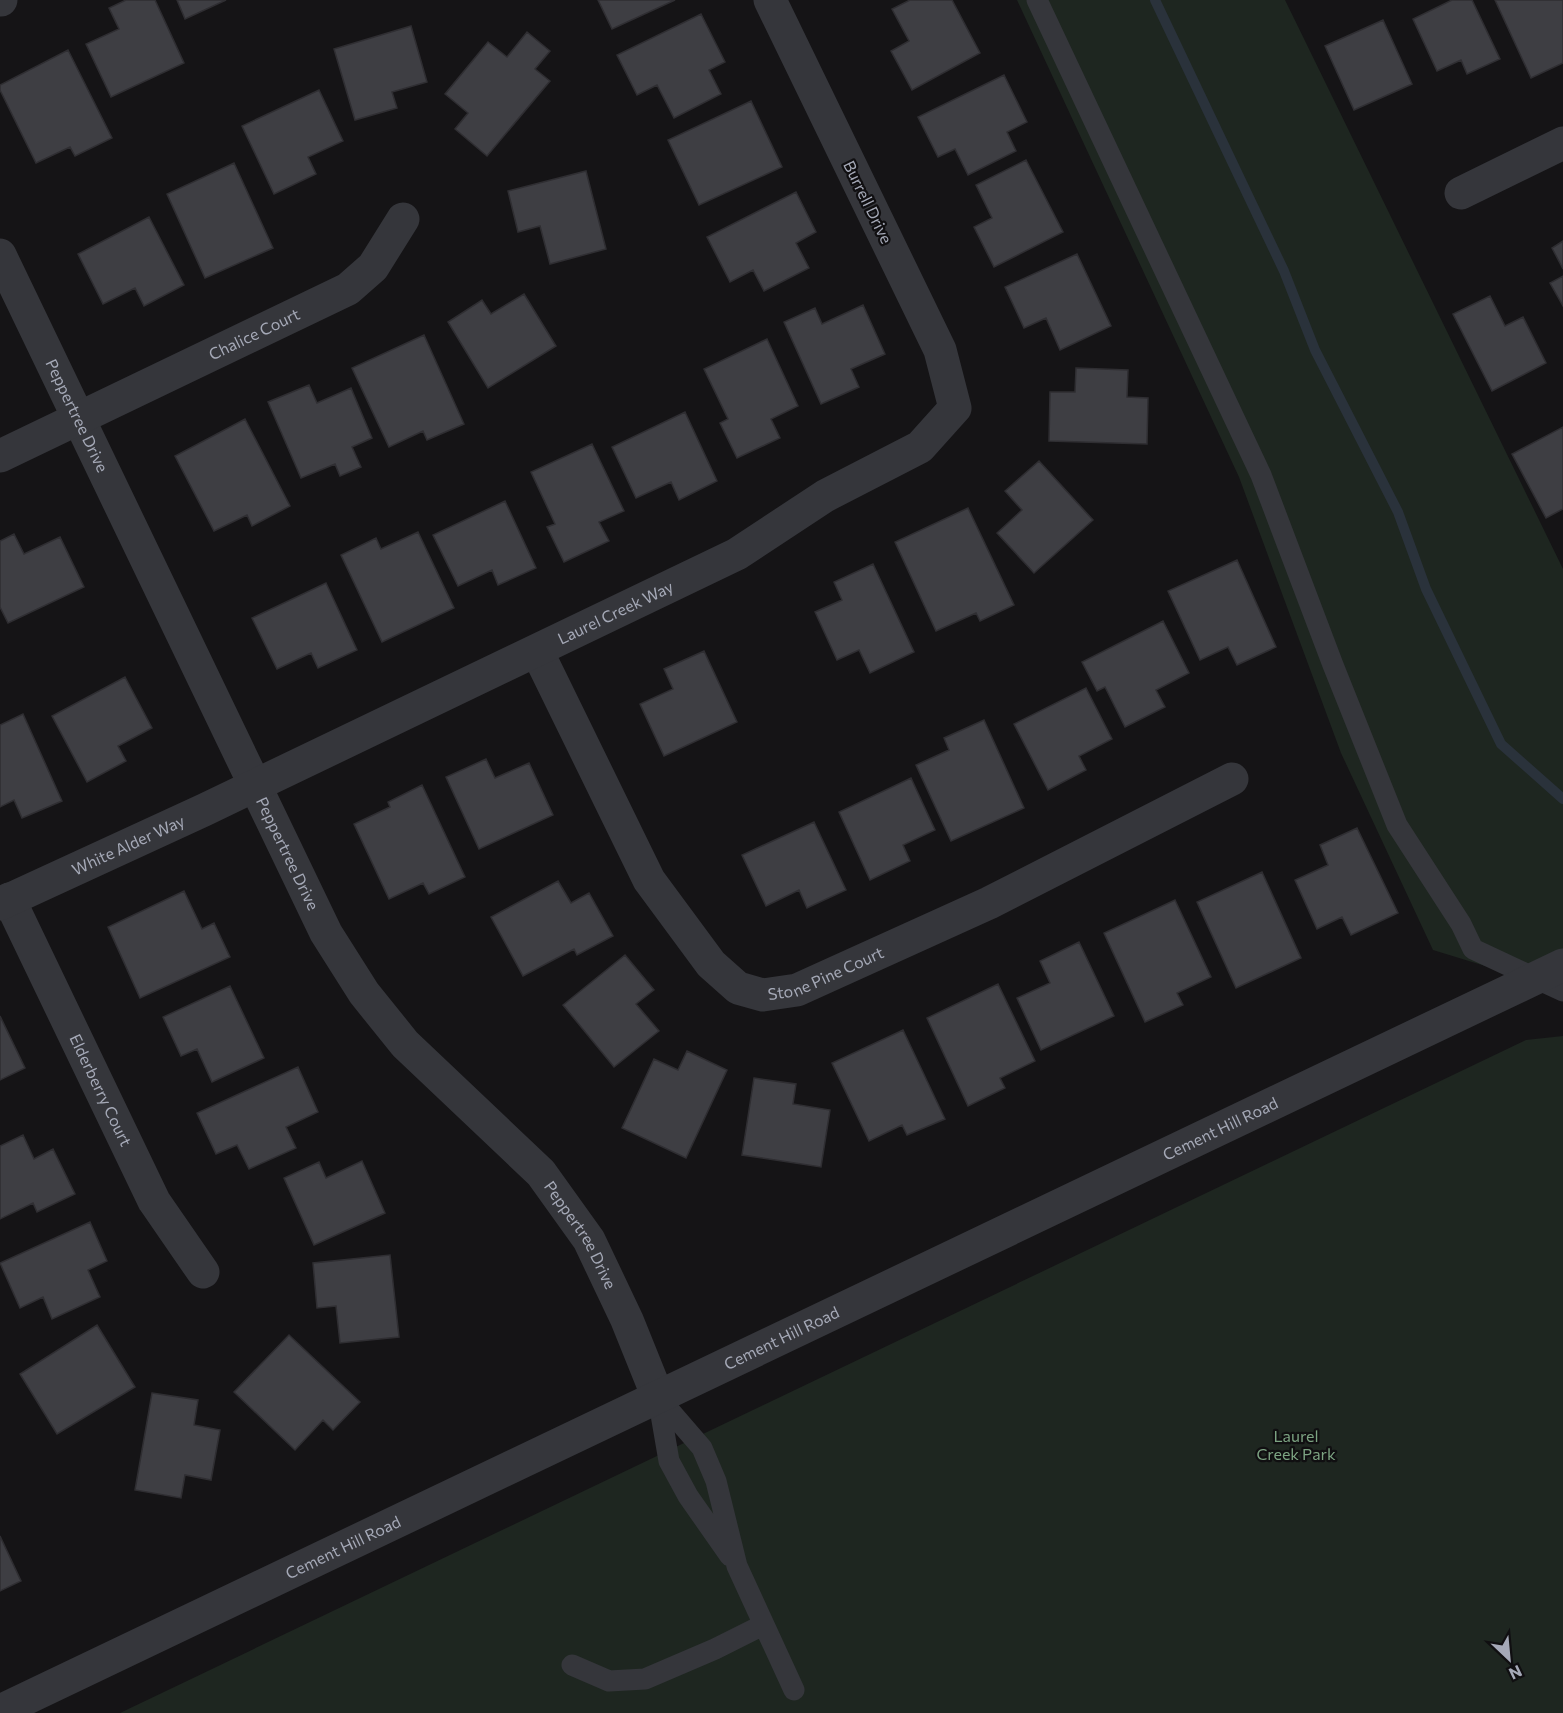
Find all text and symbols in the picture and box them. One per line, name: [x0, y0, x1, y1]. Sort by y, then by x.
street label: Burrell Drive: [840, 157, 897, 246]
street label: Chalice Court: [205, 303, 303, 363]
street label: Peppertree Drive: [42, 355, 113, 475]
street label: Laurel Creek Way: [554, 576, 676, 648]
street label: Peppertree Drive: [253, 793, 323, 913]
street label: White Alder Way: [69, 810, 187, 879]
street label: Stone Pine Court: [766, 942, 887, 1003]
street label: Elderberry Court: [66, 1031, 136, 1149]
street label: Cement Hill Road: [1159, 1093, 1281, 1164]
street label: Peppertree Drive: [541, 1177, 621, 1292]
street label: Cement Hill Road: [721, 1302, 842, 1373]
park label: Laurel Creek Park: [1256, 1426, 1336, 1463]
street label: Cement Hill Road: [282, 1511, 403, 1582]
north arrow: [1479, 1629, 1539, 1689]
text: N: [1506, 1662, 1525, 1684]

